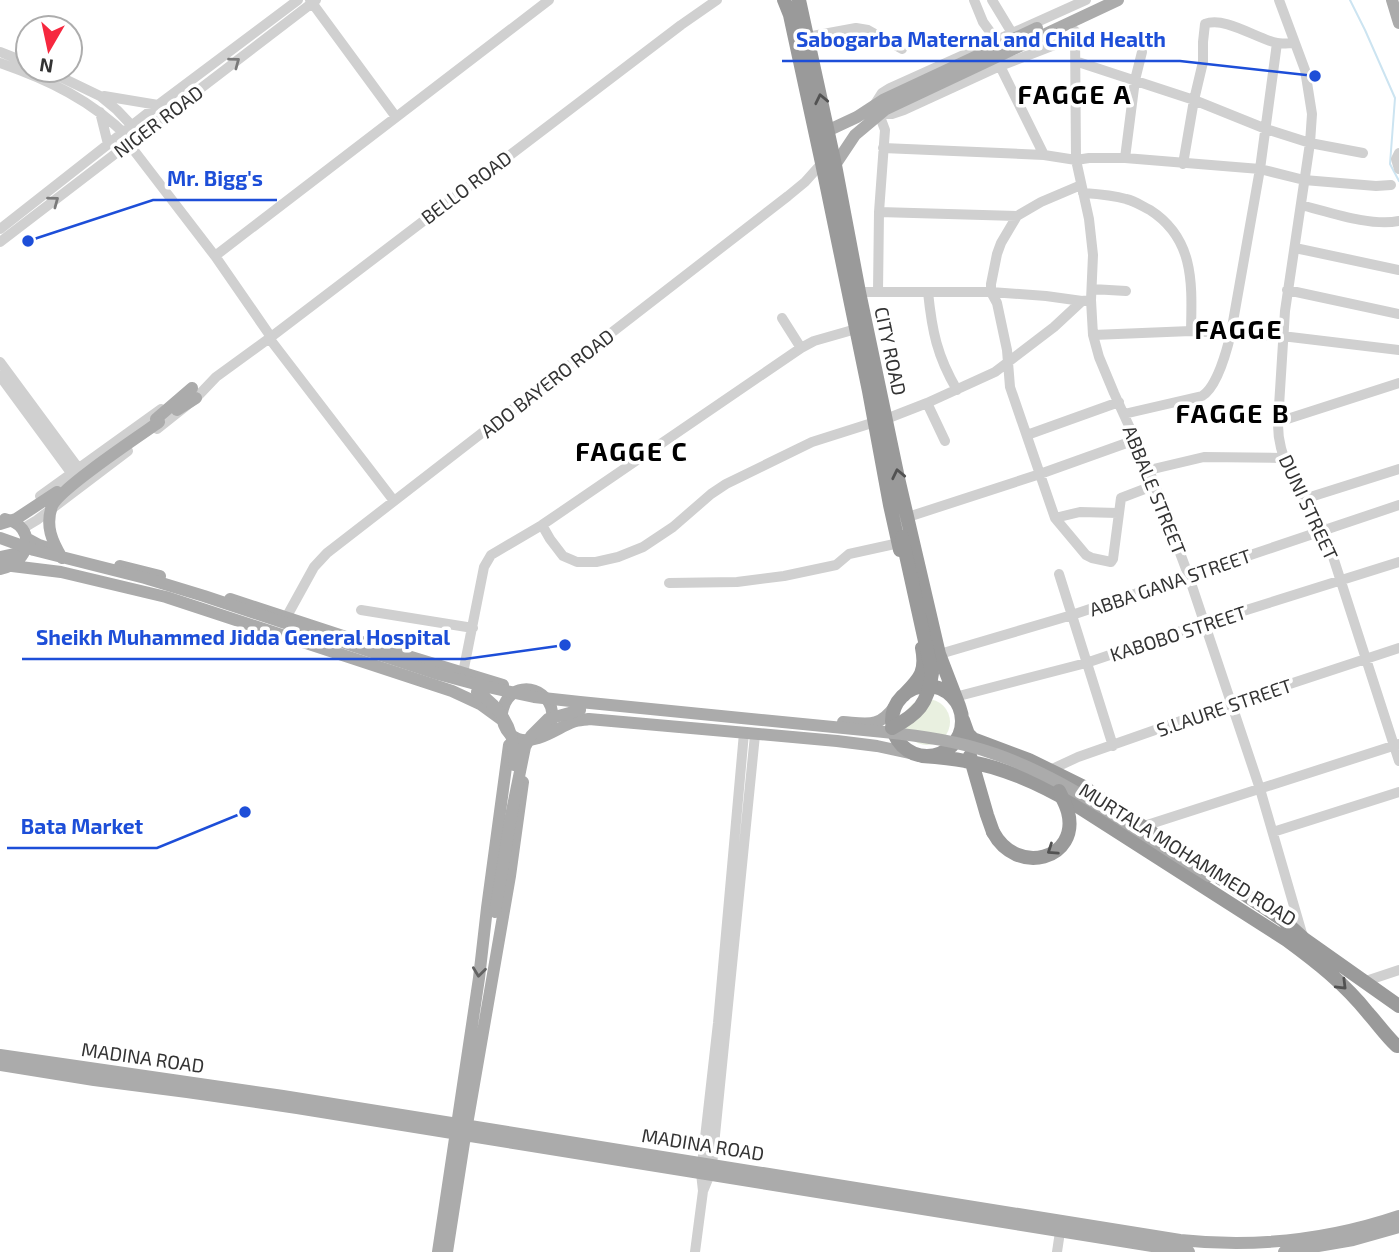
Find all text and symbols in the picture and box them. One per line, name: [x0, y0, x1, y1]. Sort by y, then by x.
north arrow: [14, 14, 84, 84]
callout: Sabogarba Maternal and Child Health: [782, 19, 1180, 61]
text: Sabogarba Maternal and Child Health: [796, 26, 1166, 51]
text: N: [38, 54, 55, 79]
one-way arrow: [227, 58, 240, 71]
district label: FAGGE A: [1018, 78, 1132, 109]
street label: NIGER ROAD: [109, 80, 207, 162]
one-way arrow: [814, 93, 829, 105]
street label: BELLO ROAD: [416, 146, 516, 228]
callout: Mr. Bigg's: [153, 158, 277, 200]
text: Mr. Bigg's: [167, 165, 263, 190]
one-way arrow: [47, 196, 59, 209]
street label: CITY ROAD: [870, 305, 912, 397]
district label: FAGGE: [1195, 313, 1283, 344]
street label: ADO BAYERO ROAD: [476, 324, 618, 442]
district label: FAGGE B: [1175, 397, 1291, 428]
street label: ABBALE STREET: [1119, 422, 1191, 558]
district label: FAGGE C: [575, 435, 689, 466]
street label: DUNI STREET: [1275, 451, 1343, 563]
one-way arrow: [892, 468, 906, 480]
street label: ABBA GANA STREET: [1086, 544, 1254, 620]
street label: KABOBO STREET: [1107, 600, 1249, 666]
callout: Sheikh Muhammed Jidda General Hospital: [22, 617, 465, 659]
text: Sheikh Muhammed Jidda General Hospital: [36, 624, 450, 649]
street label: S.LAURE STREET: [1153, 673, 1295, 741]
street label: MURTALA MOHAMMED ROAD: [1075, 778, 1301, 930]
callout: Bata Market: [7, 806, 157, 848]
text: Bata Market: [21, 813, 144, 838]
one-way arrow: [1047, 842, 1060, 854]
one-way arrow: [472, 966, 487, 977]
one-way arrow: [1333, 977, 1346, 990]
street label: MADINA ROAD: [80, 1037, 206, 1077]
street label: MADINA ROAD: [640, 1123, 766, 1165]

